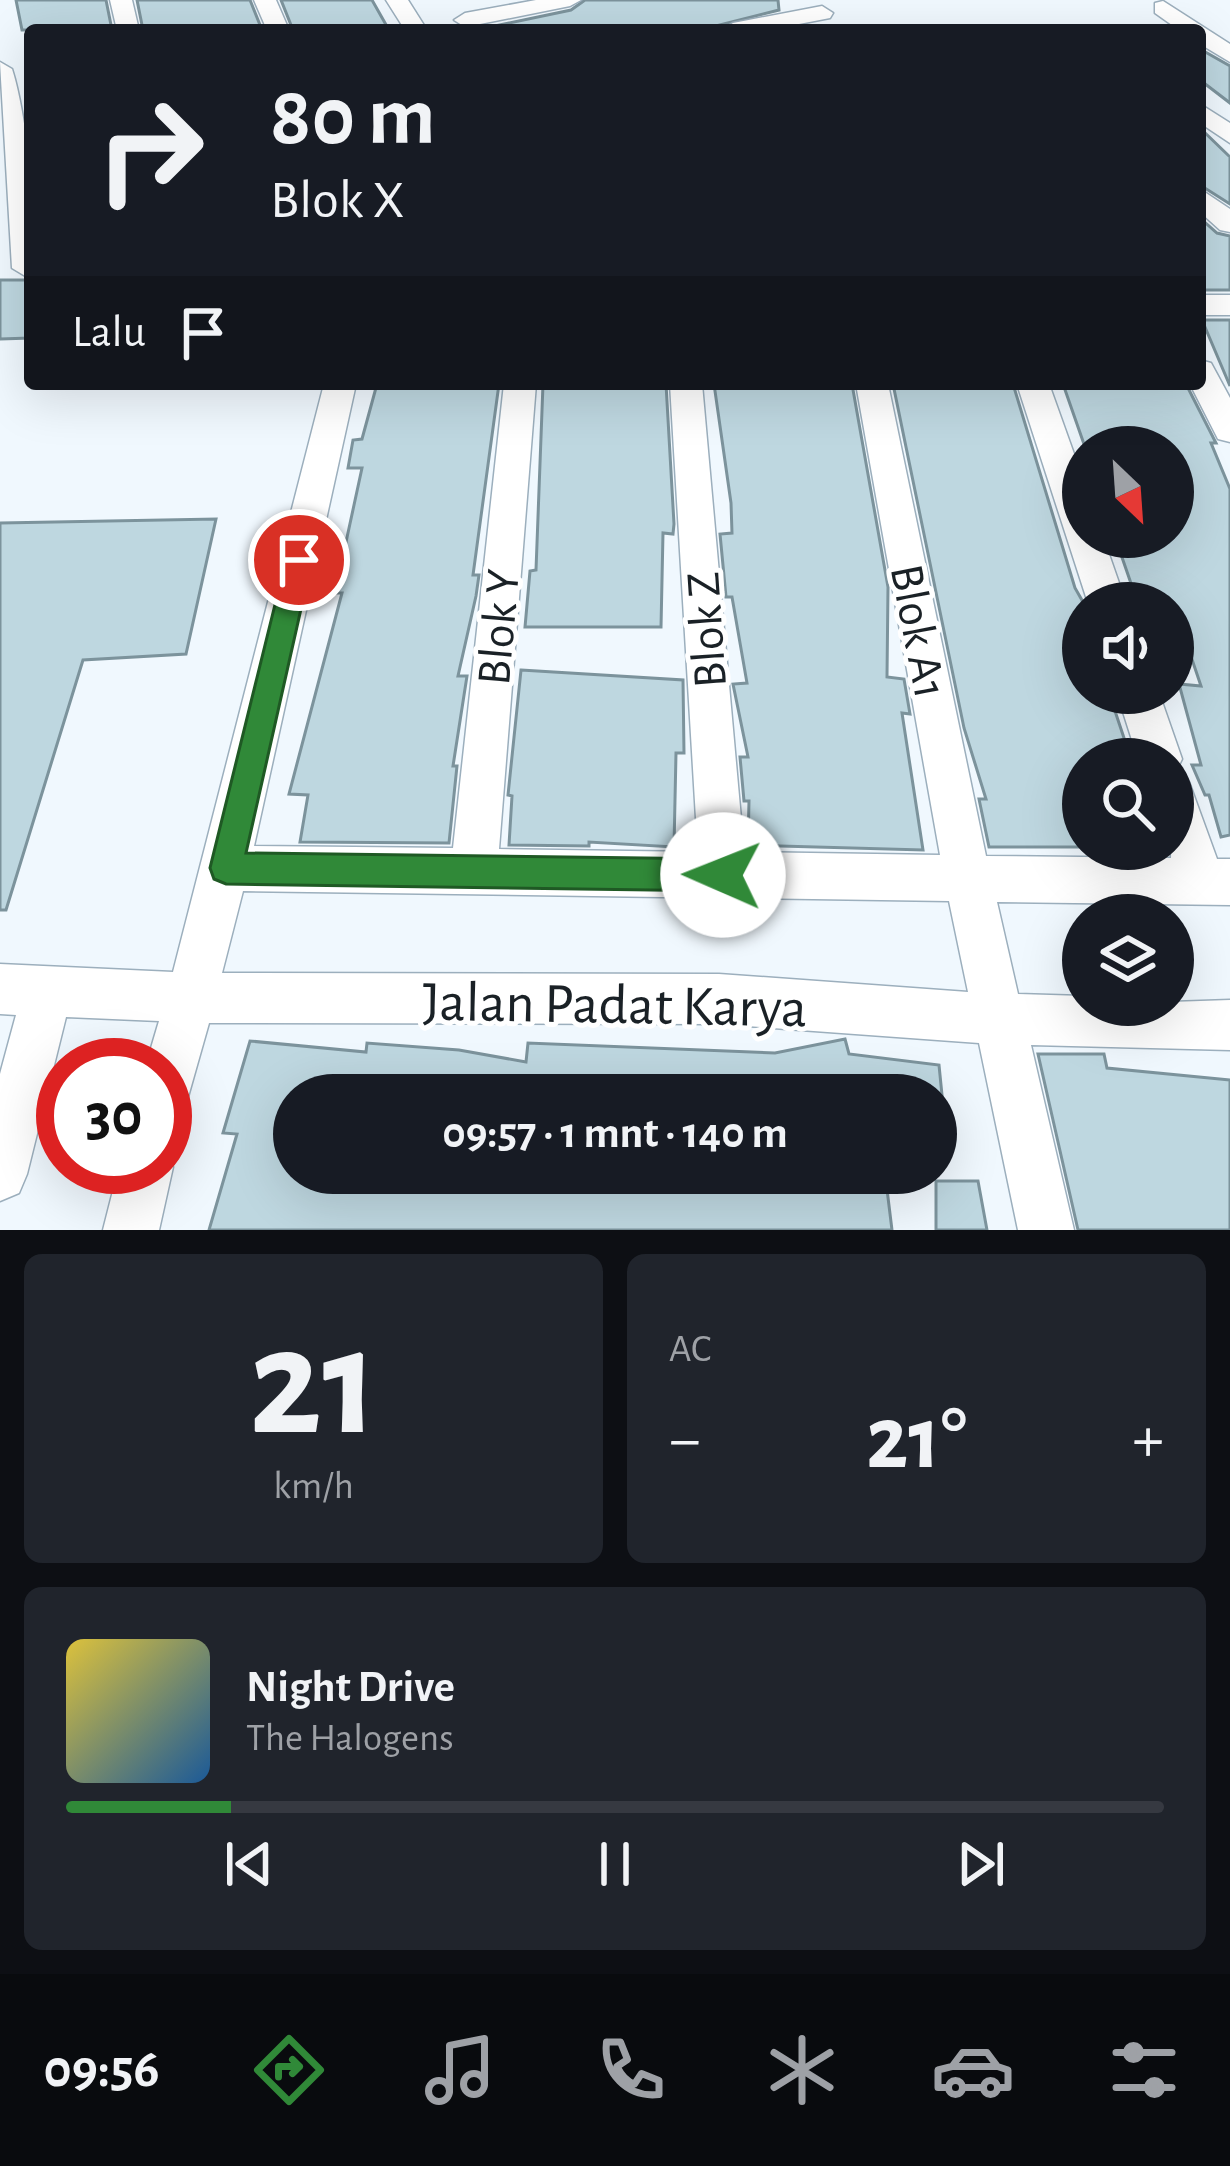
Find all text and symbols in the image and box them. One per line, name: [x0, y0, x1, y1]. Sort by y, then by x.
icon: right: [72, 72, 228, 228]
text: 80 m: [270, 76, 436, 160]
text: Blok X: [270, 174, 404, 228]
icon: arrive: [170, 300, 236, 366]
text: Lalu: [72, 310, 146, 355]
north arrow: [1062, 426, 1194, 558]
map controls: [1062, 426, 1194, 1026]
pin: [248, 509, 350, 611]
icon: arrive: [266, 527, 332, 593]
street label: Blok A1: [881, 561, 954, 703]
street label: Blok Y: [471, 567, 529, 687]
street label: Blok Z: [680, 570, 736, 690]
button: sound: [1062, 582, 1194, 714]
button: search: [1062, 738, 1194, 870]
position arrow: [660, 812, 786, 938]
button: layers: [1062, 894, 1194, 1026]
street label: Jalan Padat Karya: [422, 974, 808, 1037]
speed limit sign: 30: [36, 1038, 192, 1194]
text: 09:57 · 1 mnt · 140 m: [442, 1111, 788, 1156]
text: 21: [249, 1307, 378, 1463]
text: AC: [669, 1330, 711, 1369]
text: 21°: [866, 1395, 967, 1485]
text: −: [669, 1407, 701, 1473]
text: +: [1132, 1407, 1164, 1473]
text: km/h: [273, 1467, 354, 1506]
text: Night Drive: [246, 1665, 455, 1710]
text: The Halogens: [246, 1719, 454, 1758]
icon: previous: [216, 1831, 282, 1897]
icon: pause: [582, 1831, 648, 1897]
icon: next: [948, 1831, 1014, 1897]
icon: directions: [247, 2028, 331, 2112]
icon: music: [418, 2028, 502, 2112]
icon: phone: [589, 2028, 673, 2112]
icon: climate: [760, 2028, 844, 2112]
icon: car: [931, 2028, 1015, 2112]
icon: filters: [1102, 2028, 1186, 2112]
text: 09:56: [44, 2043, 160, 2097]

